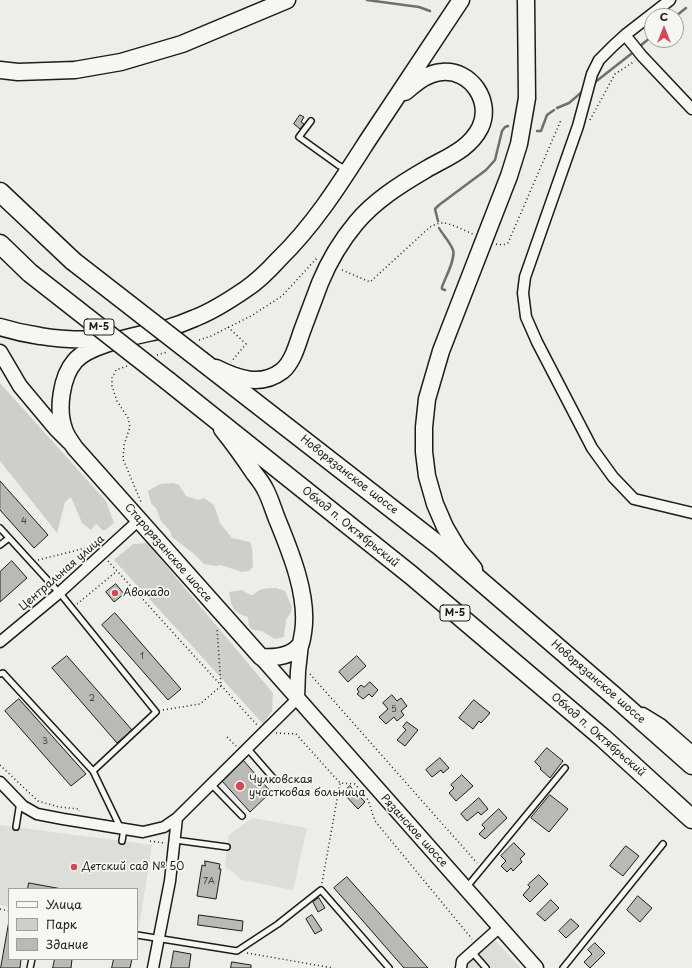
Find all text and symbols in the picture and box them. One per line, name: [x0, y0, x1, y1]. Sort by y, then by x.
north arrow: [644, 8, 684, 48]
text: С: [660, 8, 668, 25]
road number: М-5: [84, 319, 114, 335]
street label: Новорязанское шоссе: [297, 433, 401, 517]
street label: Обход п. Октябрьский: [299, 484, 401, 570]
street label: Старорязанское шоссе: [122, 501, 214, 605]
house number: 4: [21, 517, 27, 527]
street label: Центральная улица: [17, 532, 107, 614]
place label: Авокадо: [123, 586, 170, 600]
marker: Авокадо: [110, 588, 120, 598]
road number: М-5: [440, 605, 470, 621]
street label: Новорязанское шоссе: [548, 638, 648, 726]
house number: 1: [140, 652, 144, 662]
street label: Обход п. Октябрьский: [548, 690, 648, 780]
house number: 2: [89, 694, 95, 704]
house number: 5: [391, 705, 397, 715]
house number: 3: [42, 737, 48, 747]
place label: Чулковская участковая больница: [249, 773, 365, 799]
marker: Чулковская участковая больница: [234, 780, 246, 792]
street label: Рязанское шоссе: [378, 792, 450, 870]
place label: Детский сад № 50: [82, 860, 184, 874]
marker: Детский сад № 50: [69, 862, 79, 872]
house number: 7А: [203, 877, 215, 887]
legend: [8, 888, 138, 960]
text: Улица: [46, 895, 82, 913]
text: Парк: [46, 915, 77, 933]
text: Здание: [46, 935, 88, 953]

